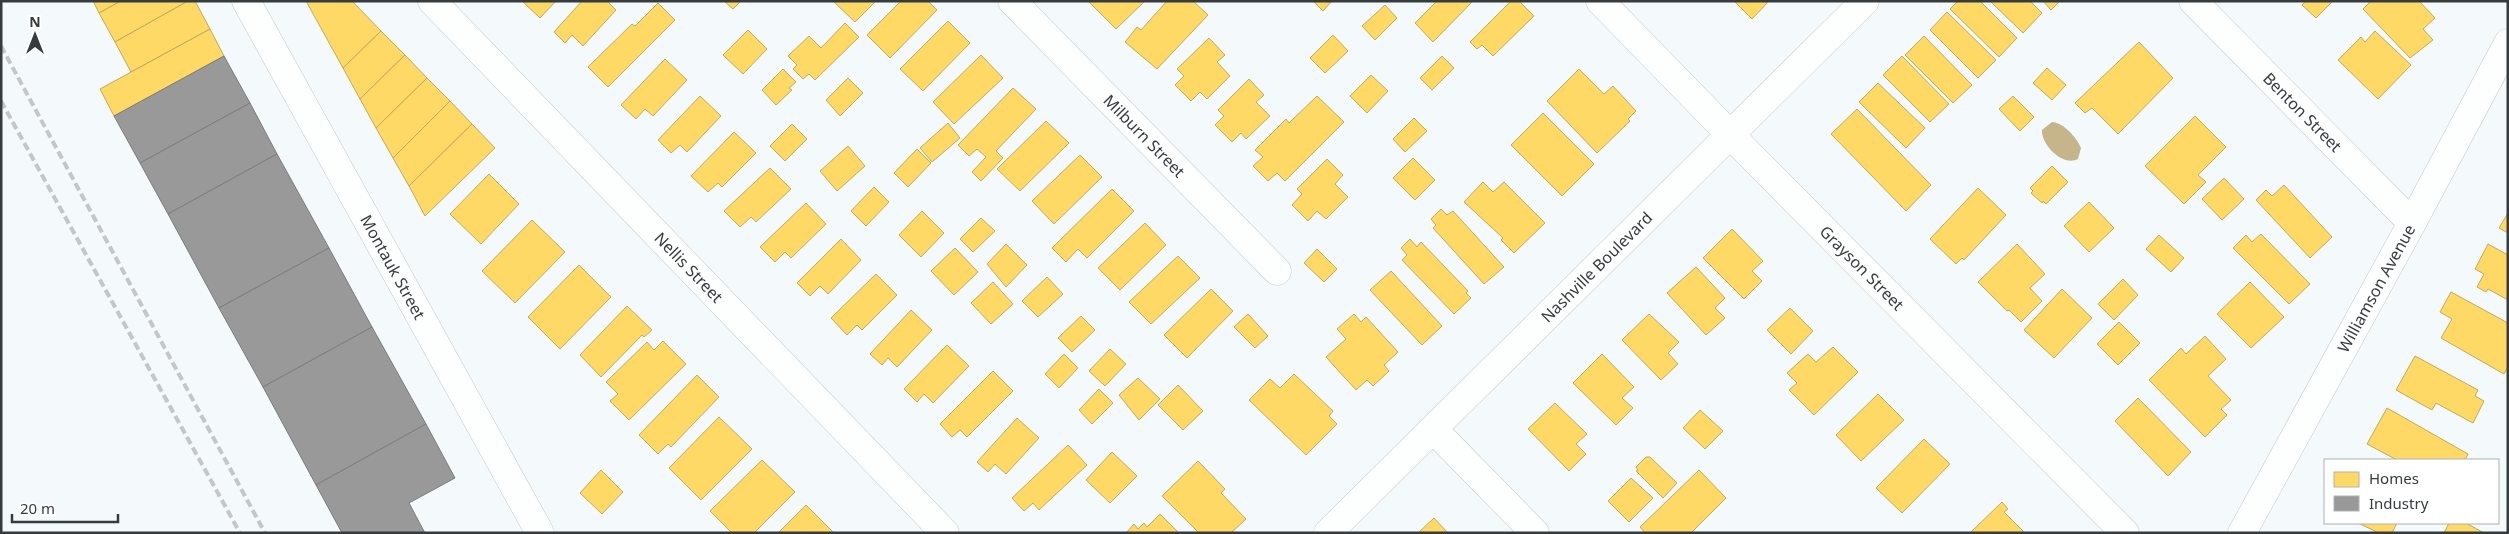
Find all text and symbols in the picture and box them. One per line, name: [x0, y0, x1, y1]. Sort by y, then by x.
north arrow: [10, 10, 60, 60]
text: N: [29, 12, 41, 31]
street label: Benton Street: [2258, 67, 2347, 157]
street label: Milburn Street: [1099, 90, 1190, 182]
street label: Nashville Boulevard: [1536, 207, 1657, 327]
street label: Montauk Street: [355, 211, 431, 323]
street label: Williamson Avenue: [2332, 220, 2420, 356]
street label: Grayson Street: [1815, 221, 1909, 315]
street label: Nellis Street: [650, 227, 728, 308]
legend: [2324, 459, 2499, 524]
text: Homes: [2369, 468, 2419, 488]
scale bar: [12, 492, 119, 524]
text: Industry: [2369, 493, 2429, 513]
text: 20 m: [20, 498, 55, 518]

